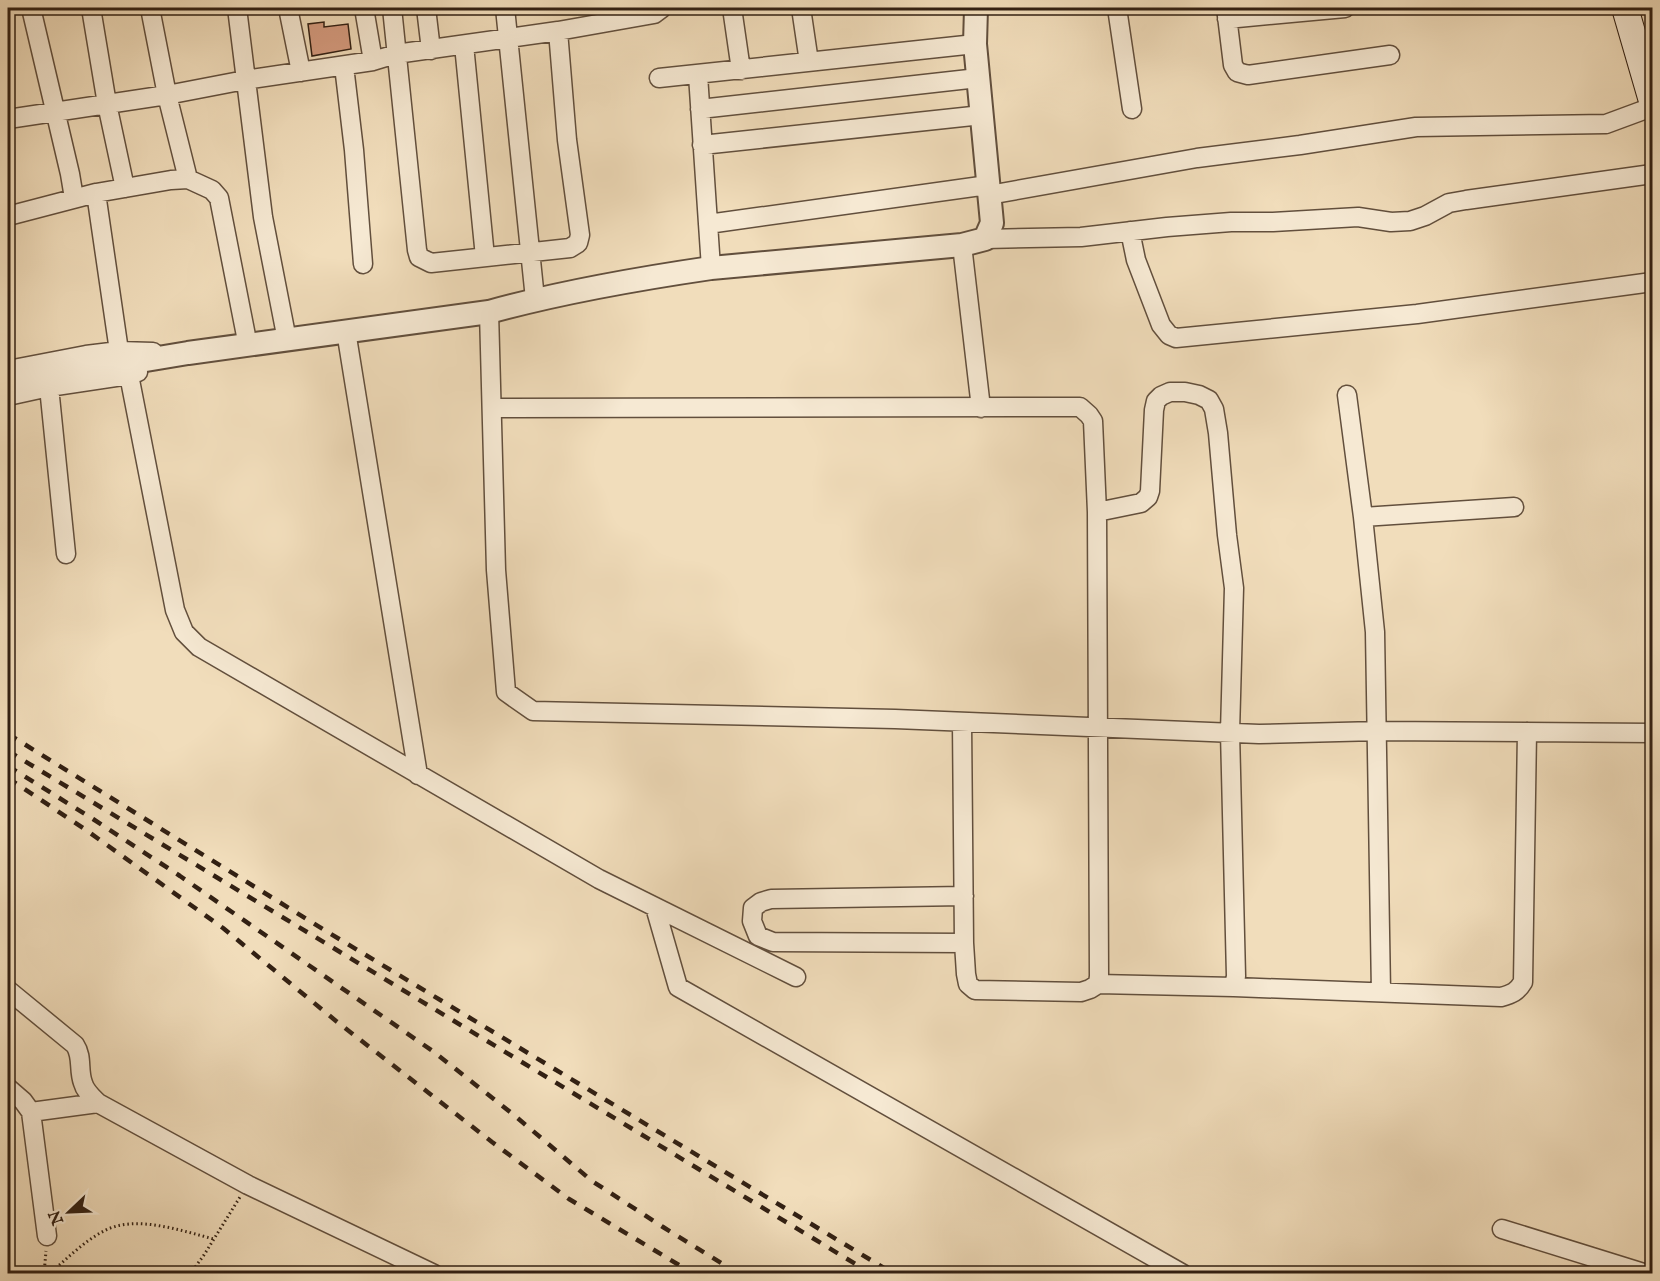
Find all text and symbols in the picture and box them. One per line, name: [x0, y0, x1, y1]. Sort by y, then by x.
north arrow: [39, 1182, 99, 1242]
text: N: [45, 1207, 69, 1228]

